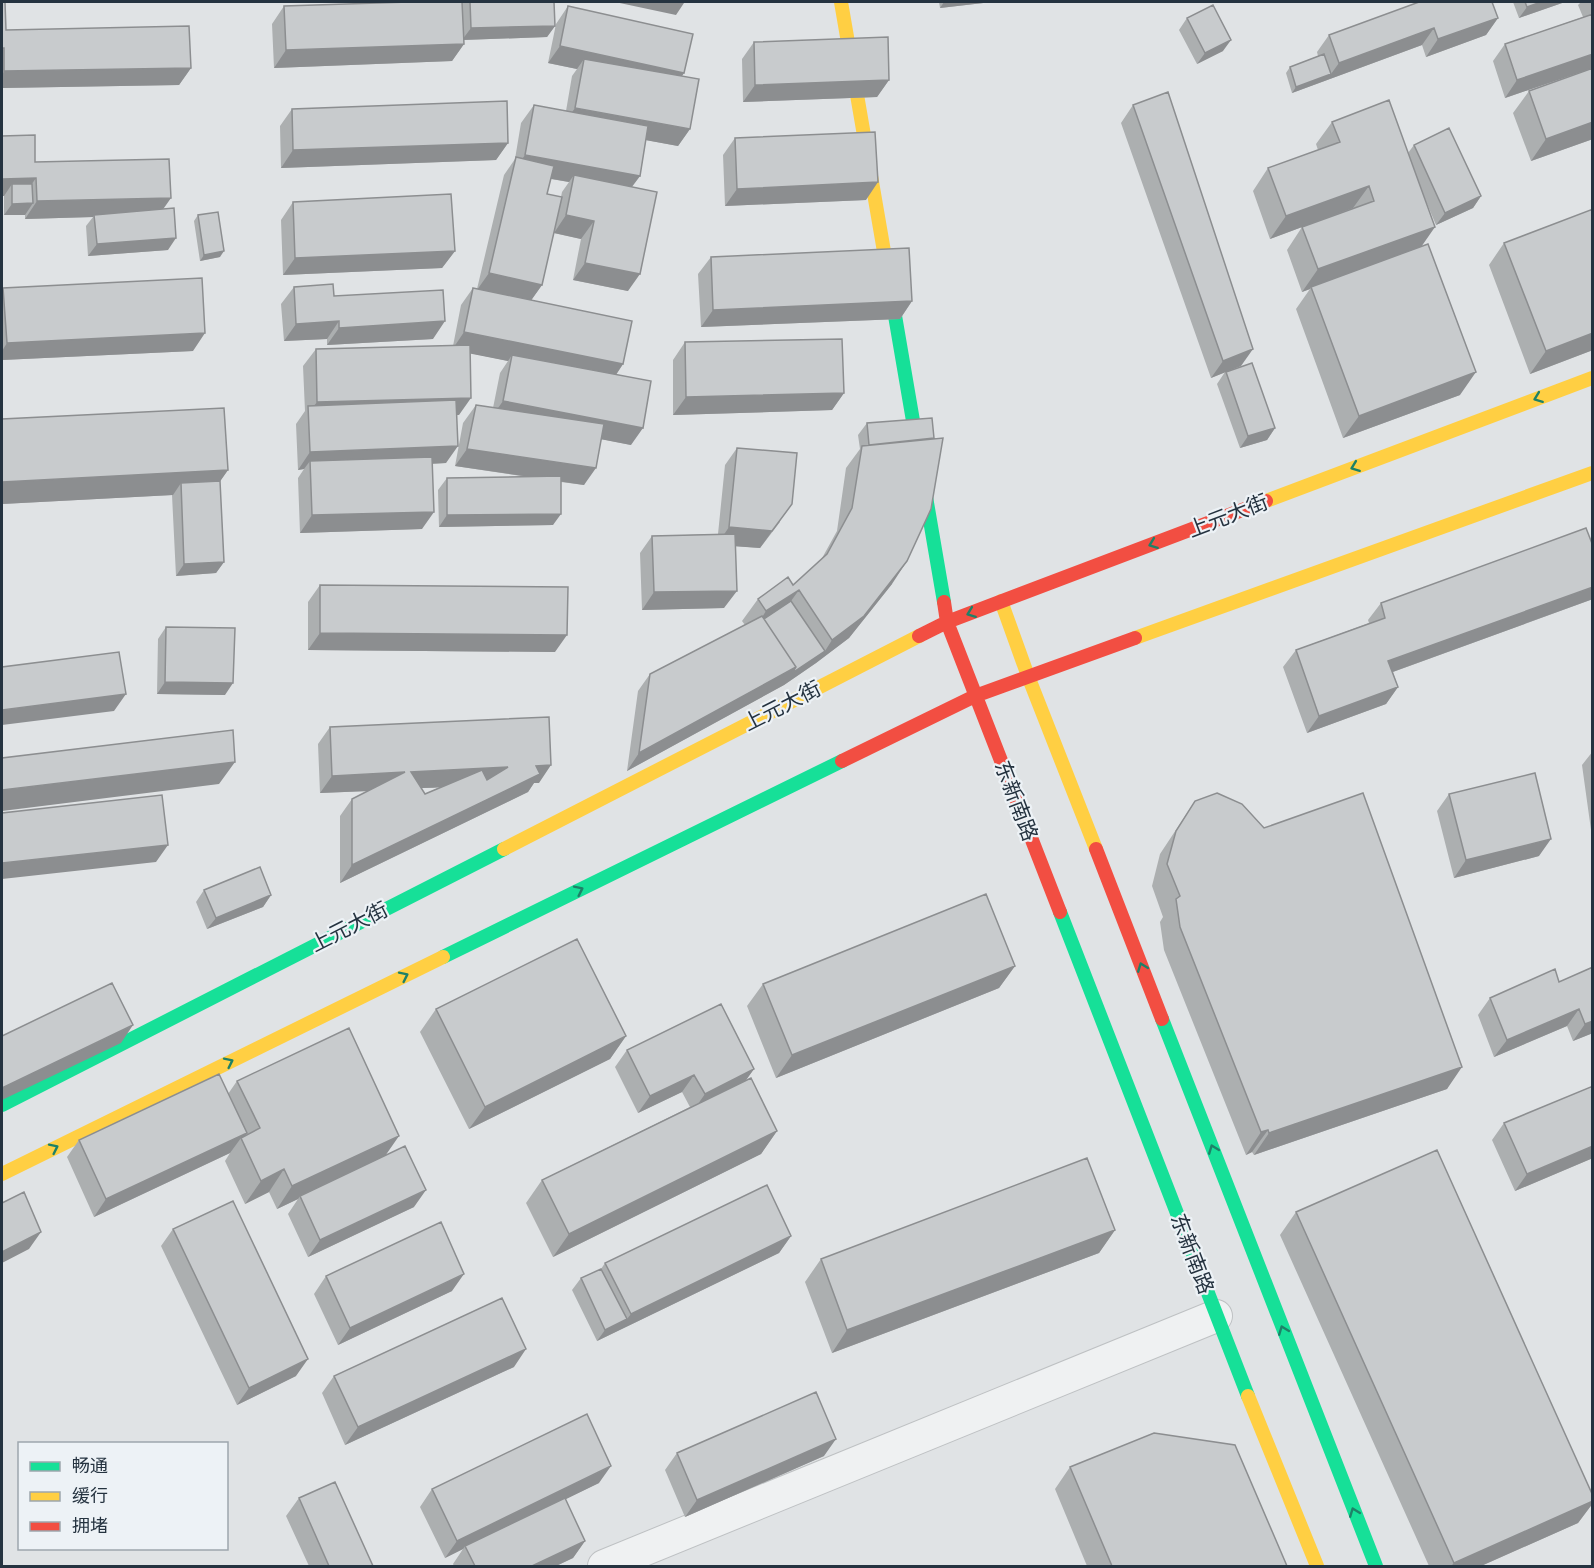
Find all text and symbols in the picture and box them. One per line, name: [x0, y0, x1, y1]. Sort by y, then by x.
one-way arrow: [1533, 391, 1544, 404]
one-way arrow: [1351, 460, 1361, 473]
street label: 上元大街: [1184, 488, 1272, 542]
one-way arrow: [1149, 537, 1160, 549]
one-way arrow: [966, 606, 977, 618]
street label: 上元大街: [738, 674, 825, 736]
street label: 东新南路: [990, 757, 1044, 845]
one-way arrow: [573, 886, 584, 898]
street label: 上元大街: [305, 895, 392, 957]
one-way arrow: [1137, 962, 1149, 973]
one-way arrow: [398, 972, 409, 984]
one-way arrow: [223, 1058, 234, 1070]
one-way arrow: [48, 1144, 59, 1156]
one-way arrow: [1207, 1144, 1220, 1154]
street label: 东新南路: [1166, 1210, 1220, 1298]
one-way arrow: [1278, 1326, 1291, 1336]
legend: [18, 1442, 228, 1550]
text: 畅通: [72, 1454, 108, 1476]
text: 缓行: [72, 1484, 108, 1506]
one-way arrow: [1349, 1507, 1361, 1518]
text: 拥堵: [72, 1514, 108, 1536]

